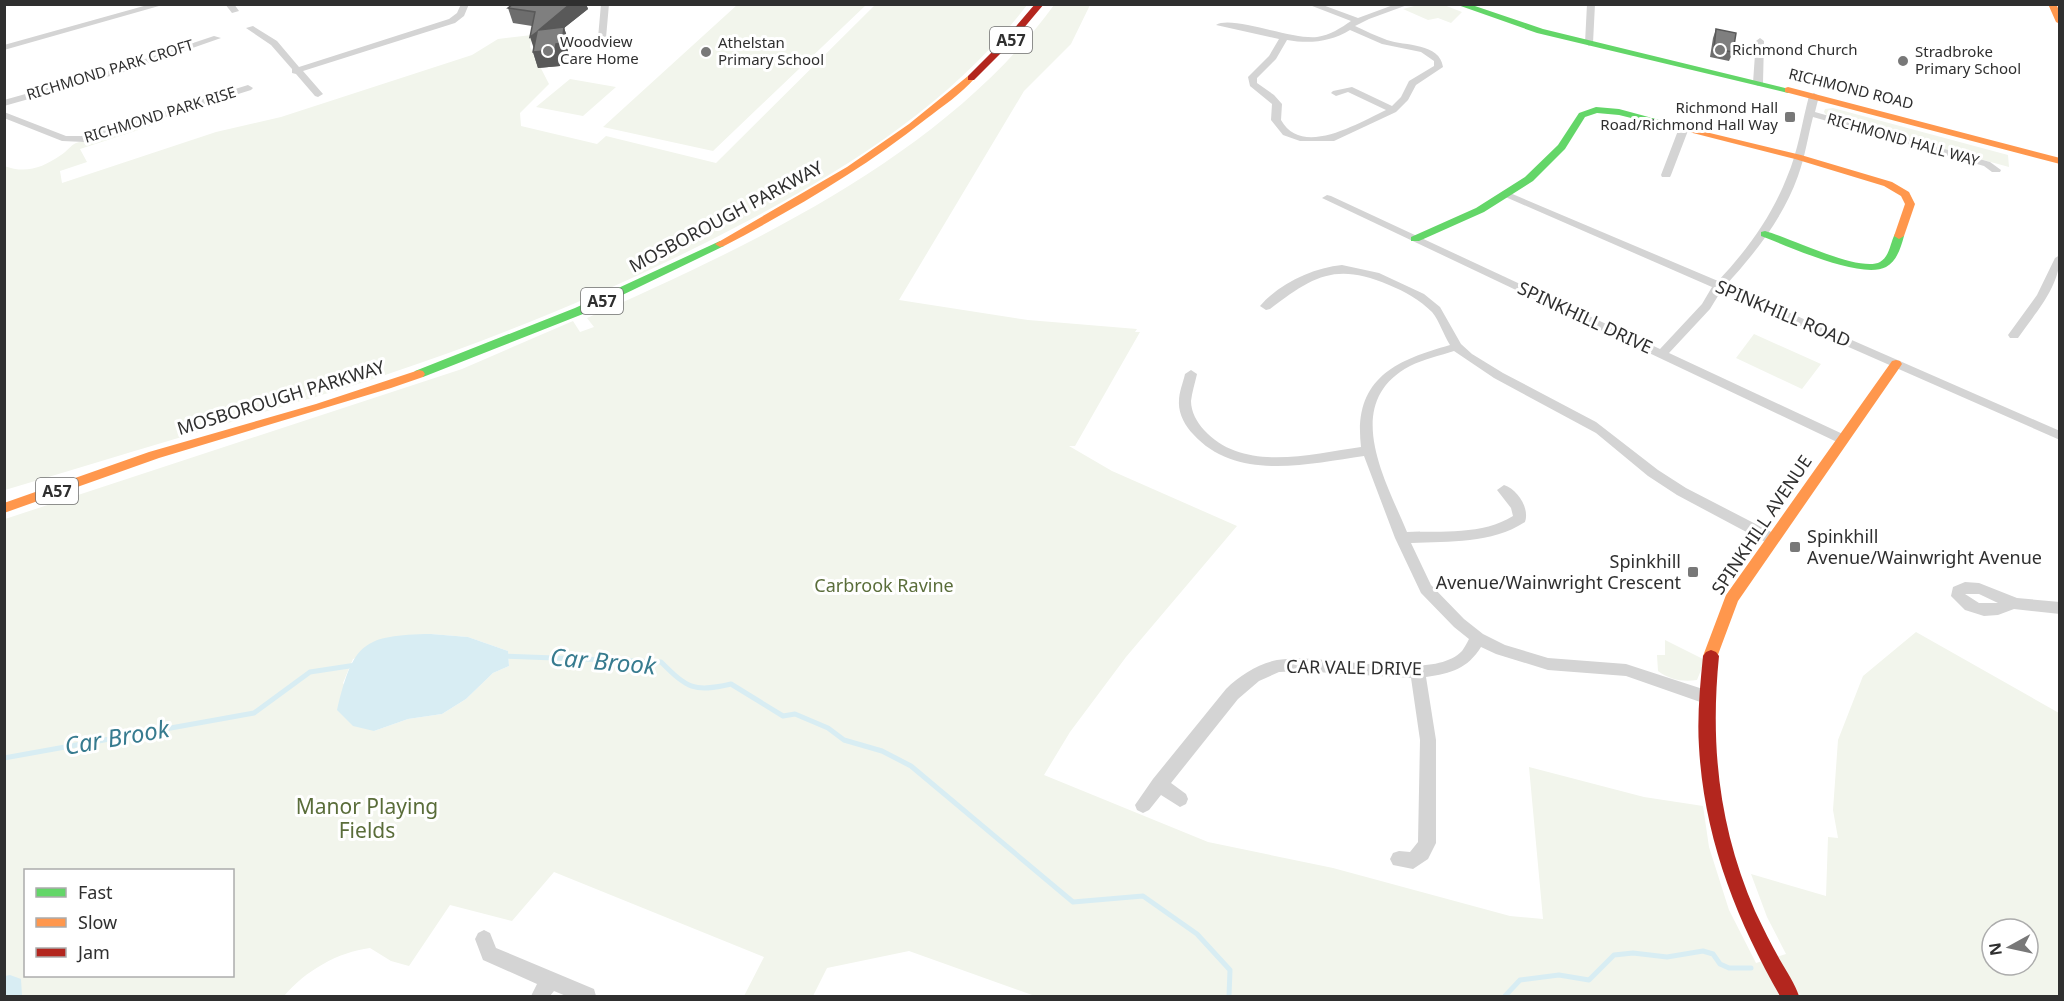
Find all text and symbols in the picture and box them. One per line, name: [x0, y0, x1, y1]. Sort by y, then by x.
road number: A57: [990, 27, 1032, 53]
place label: Woodview Care Home: [560, 31, 639, 68]
place label: Athelstan Primary School: [718, 32, 824, 69]
street label: RICHMOND PARK CROFT: [24, 34, 196, 104]
place label: Richmond Church: [1732, 39, 1858, 59]
place label: Stradbroke Primary School: [1915, 41, 2021, 78]
marker: Richmond Church: [1713, 43, 1727, 57]
marker: Woodview Care Home: [541, 44, 555, 58]
marker: Athelstan Primary School: [699, 45, 713, 59]
marker: Stradbroke Primary School: [1896, 54, 1910, 68]
street label: RICHMOND ROAD: [1787, 63, 1916, 113]
street label: RICHMOND PARK RISE: [81, 81, 238, 147]
place label: Richmond Hall Road/Richmond Hall Way: [1600, 97, 1778, 134]
street label: RICHMOND HALL WAY: [1825, 108, 1982, 170]
marker: Richmond Hall Road/Richmond Hall Way: [1783, 110, 1797, 124]
street label: MOSBOROUGH PARKWAY: [625, 154, 827, 277]
street label: SPINKHILL ROAD: [1712, 274, 1854, 352]
street label: SPINKHILL DRIVE: [1514, 275, 1657, 359]
road number: A57: [581, 288, 623, 314]
street label: MOSBOROUGH PARKWAY: [174, 354, 388, 440]
street label: SPINKHILL AVENUE: [1706, 450, 1817, 599]
road number: A57: [36, 478, 78, 504]
place label: Spinkhill Avenue/Wainwright Avenue: [1807, 524, 2042, 569]
marker: Spinkhill Avenue/Wainwright Avenue: [1788, 540, 1802, 554]
place label: Spinkhill Avenue/Wainwright Crescent: [1436, 549, 1682, 594]
marker: Spinkhill Avenue/Wainwright Crescent: [1686, 565, 1700, 579]
park label: Carbrook Ravine: [814, 573, 954, 597]
water label: Car Brook: [549, 639, 658, 682]
street label: CAR VALE DRIVE: [1286, 654, 1422, 680]
water label: Car Brook: [62, 711, 173, 762]
park label: Manor Playing Fields: [296, 792, 438, 844]
legend: [24, 869, 234, 977]
text: Fast: [78, 880, 113, 904]
text: Slow: [78, 910, 117, 934]
north arrow: [1980, 917, 2040, 977]
text: Jam: [76, 940, 110, 964]
text: N: [1983, 941, 2007, 957]

